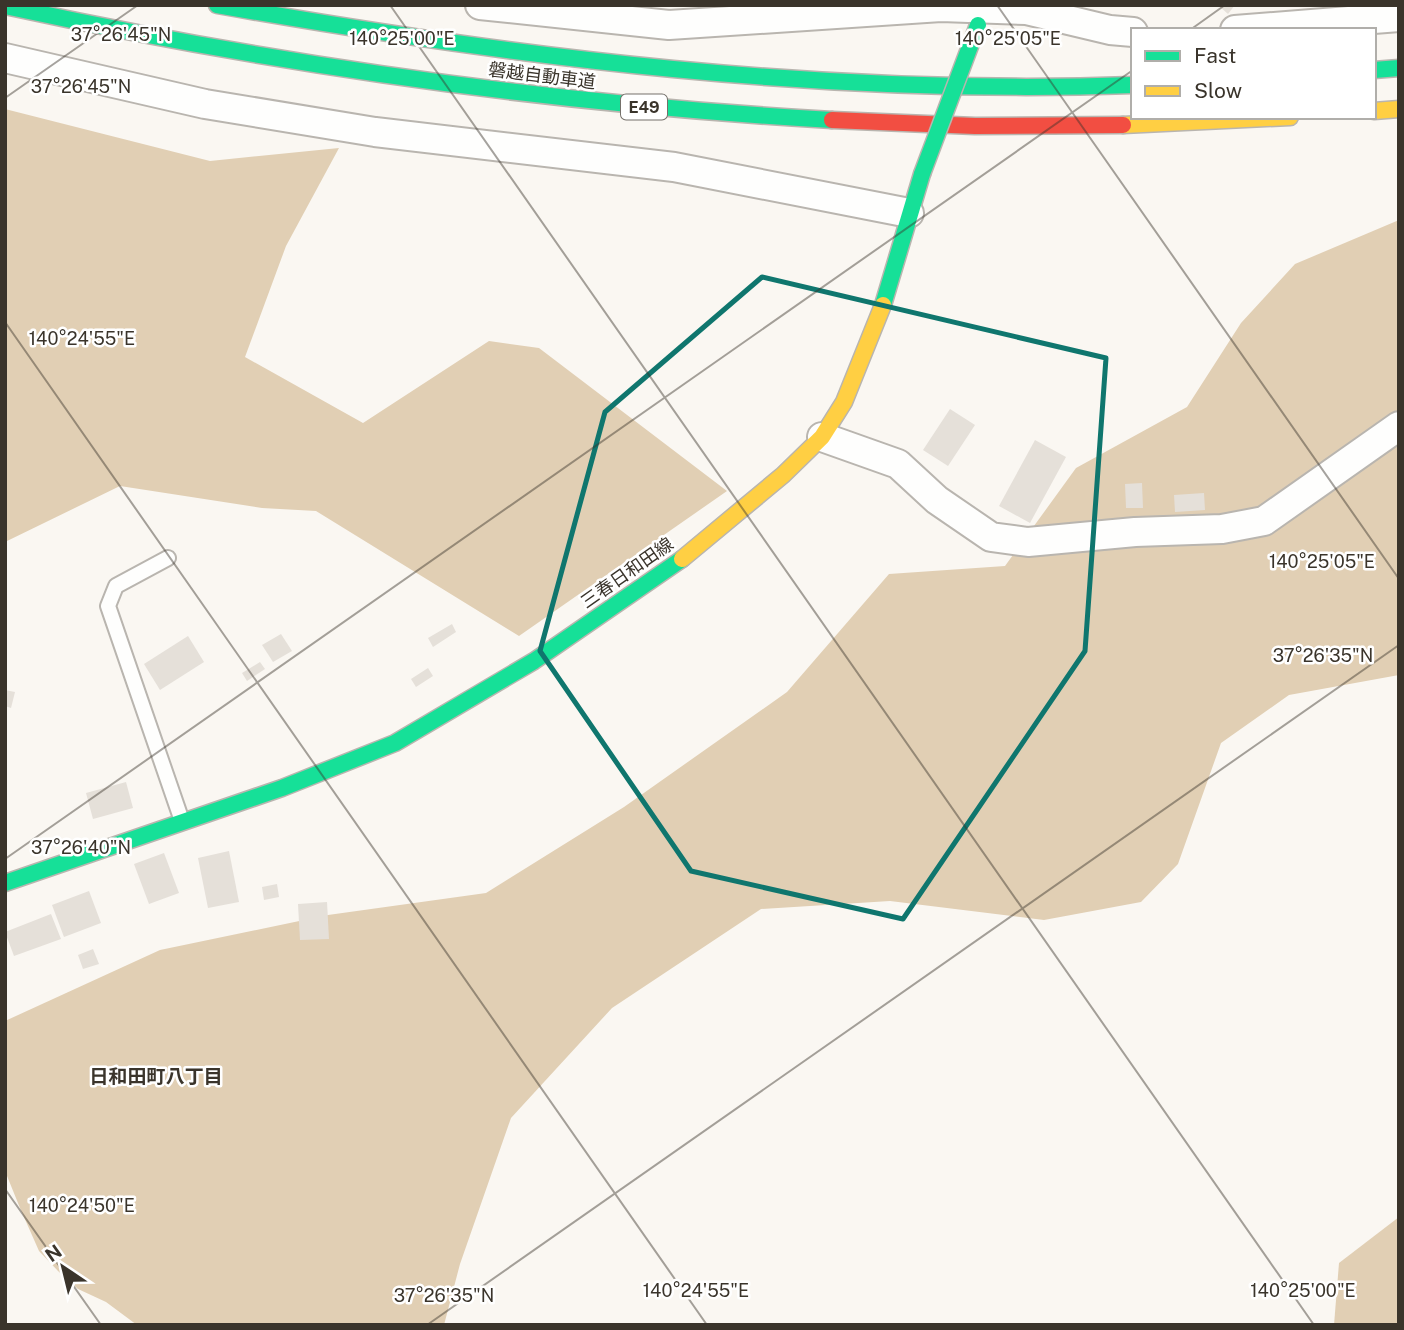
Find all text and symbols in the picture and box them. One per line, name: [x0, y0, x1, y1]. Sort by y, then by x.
text: 37°26'45"N: [71, 24, 171, 45]
text: 140°25'00"E: [349, 28, 455, 49]
text: 140°25'05"E: [955, 28, 1061, 49]
legend: [1131, 28, 1376, 119]
text: Fast: [1194, 43, 1236, 68]
street label: 磐越自動車道: [487, 59, 597, 93]
text: 37°26'45"N: [31, 76, 131, 97]
text: Slow: [1194, 78, 1242, 103]
road number: E49: [621, 94, 667, 120]
text: 140°24'55"E: [29, 328, 135, 349]
street label: 三春日和田線: [576, 533, 677, 612]
text: 140°25'05"E: [1269, 551, 1375, 572]
text: 37°26'35"N: [1273, 645, 1373, 666]
text: 37°26'40"N: [31, 837, 131, 858]
district label: 日和田町八丁目: [89, 1065, 223, 1087]
text: 140°24'50"E: [29, 1195, 135, 1216]
north arrow: [28, 1232, 98, 1302]
text: N: [41, 1240, 66, 1266]
text: 140°24'55"E: [643, 1280, 749, 1301]
text: 140°25'00"E: [1250, 1280, 1356, 1301]
text: 37°26'35"N: [394, 1285, 494, 1306]

